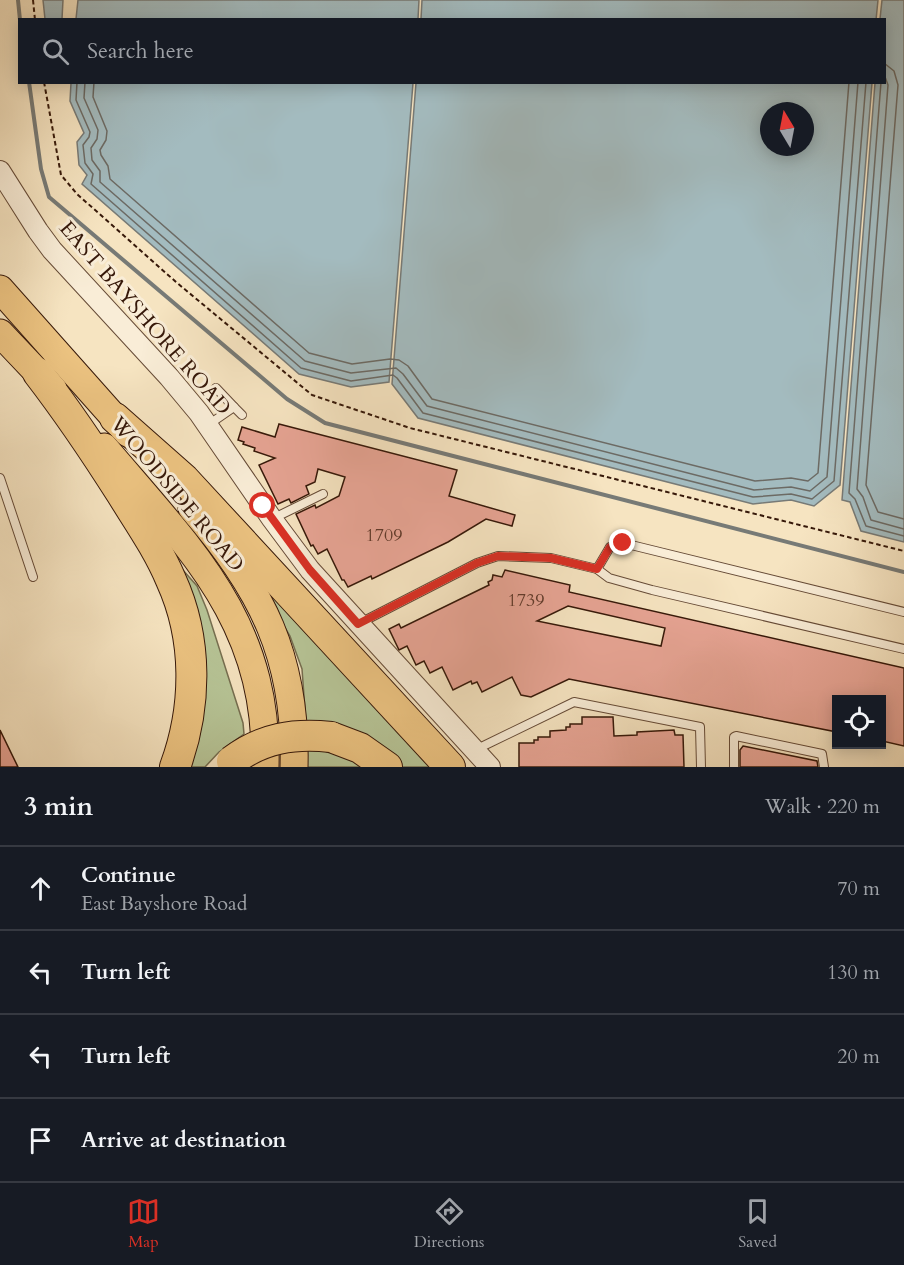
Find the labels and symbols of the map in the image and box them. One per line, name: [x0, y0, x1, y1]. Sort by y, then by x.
north arrow: [760, 102, 814, 156]
street label: EAST BAYSHORE ROAD: [53, 215, 237, 421]
street label: WOODSIDE ROAD: [103, 409, 251, 578]
route start: [249, 492, 275, 518]
house number: 1709: [366, 523, 402, 548]
route end: [609, 529, 635, 555]
house number: 1739: [508, 588, 544, 613]

